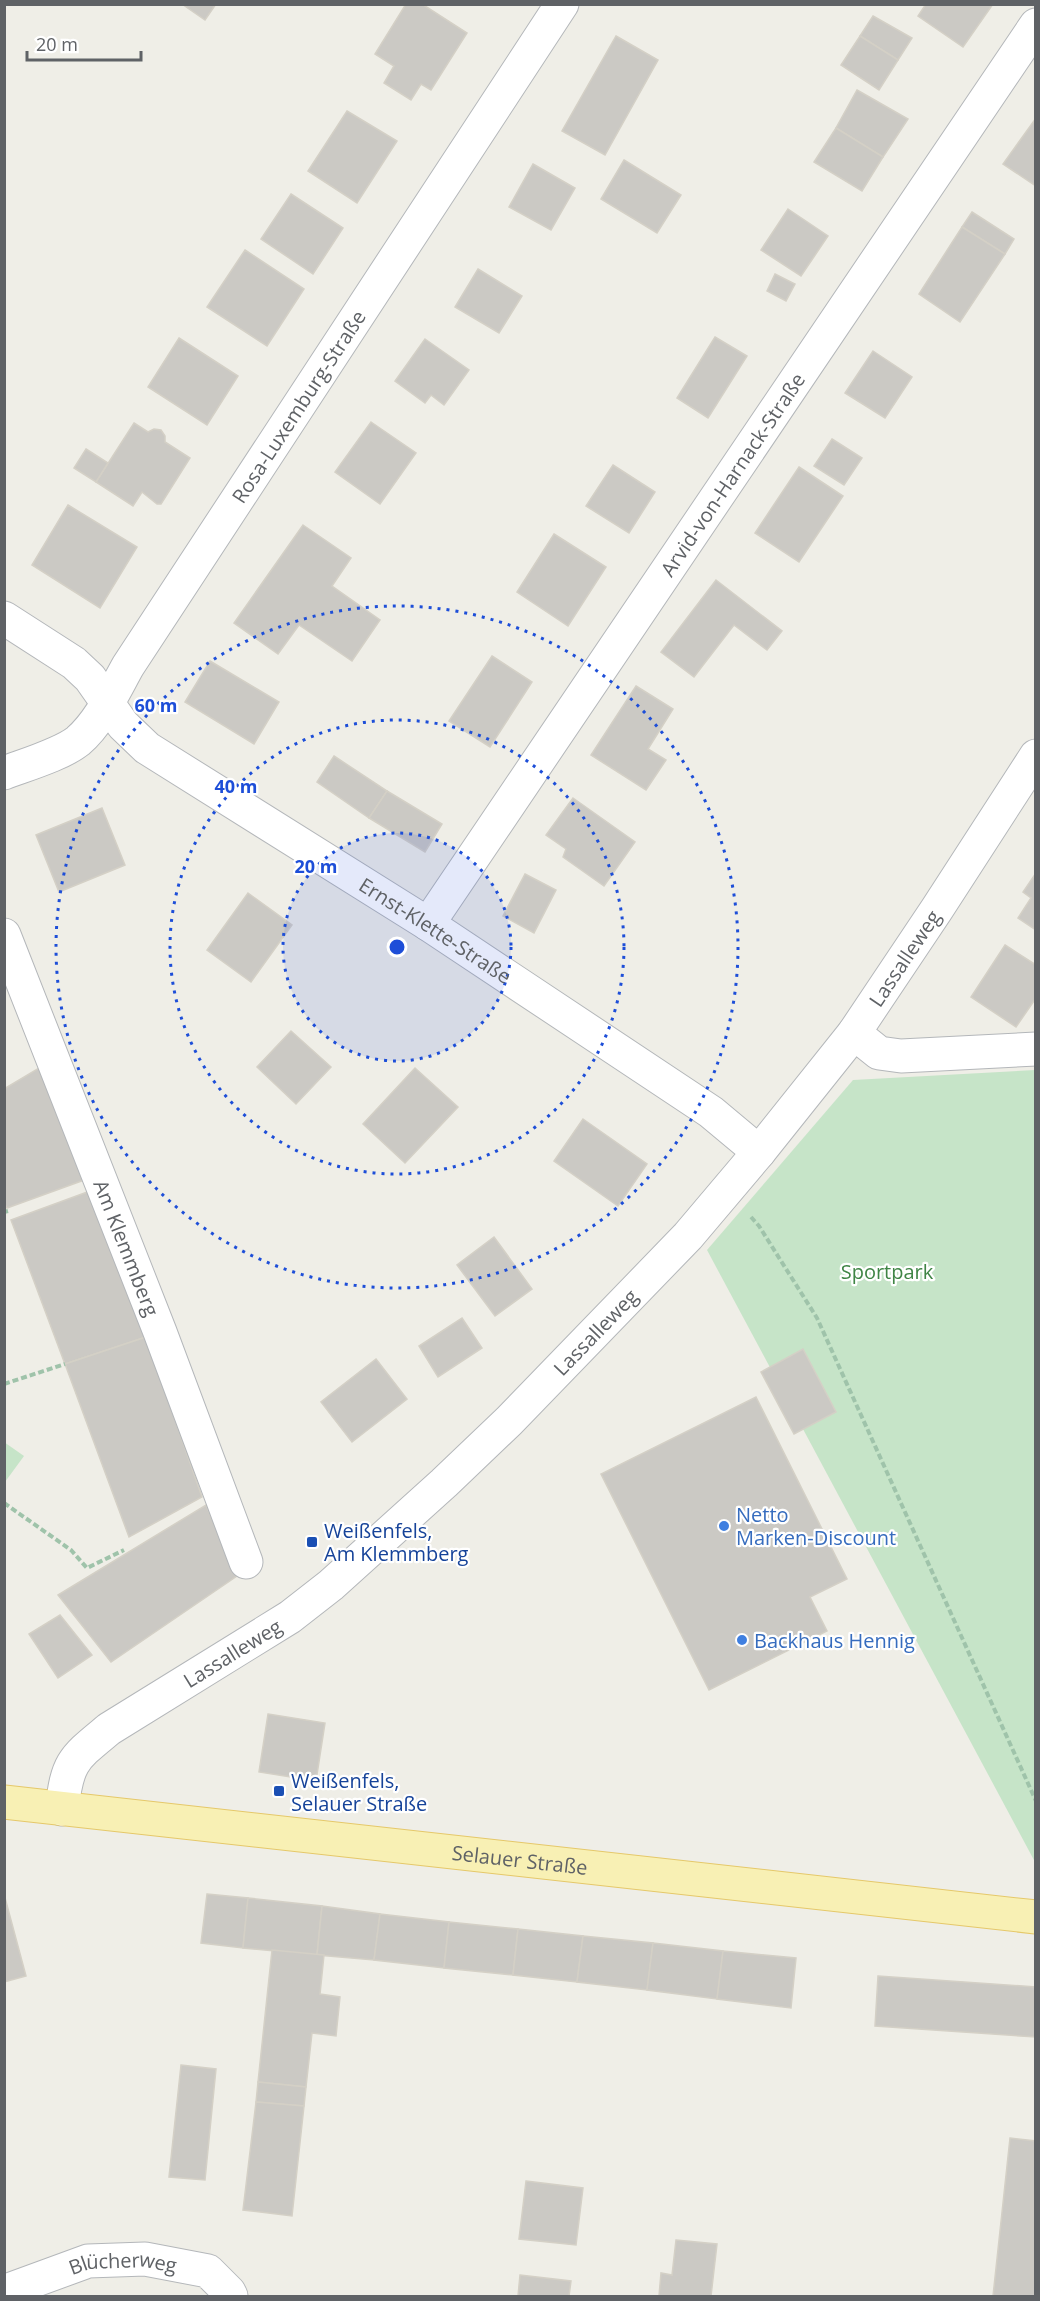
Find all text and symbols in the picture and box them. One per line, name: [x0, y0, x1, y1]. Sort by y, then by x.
scale bar: [27, 24, 141, 62]
text: 20 m: [36, 32, 78, 56]
street label: Rosa-Luxemburg-Straße: [225, 305, 371, 508]
street label: Arvid-von-Harnack-Straße: [654, 367, 811, 581]
text: 60 m: [135, 693, 177, 717]
text: 40 m: [215, 774, 257, 798]
text: 20 m: [295, 854, 337, 878]
street label: Ernst-Klette-Straße: [354, 871, 517, 989]
street label: Lassalleweg: [862, 904, 946, 1011]
centre of rings: [387, 937, 407, 957]
street label: Am Klemmberg: [88, 1176, 166, 1320]
park label: Sportpark: [841, 1258, 934, 1285]
street label: Lassalleweg: [547, 1283, 643, 1381]
place label: Netto Marken-Discount: [736, 1501, 896, 1551]
place label: Weißenfels, Am Klemmberg: [324, 1517, 469, 1567]
marker: Netto Marken-Discount: [717, 1519, 731, 1533]
marker: Weißenfels, Am Klemmberg: [305, 1535, 319, 1549]
street label: Lassalleweg: [178, 1612, 286, 1693]
place label: Backhaus Hennig: [754, 1627, 915, 1654]
marker: Backhaus Hennig: [735, 1633, 749, 1647]
place label: Weißenfels, Selauer Straße: [291, 1767, 427, 1817]
marker: Weißenfels, Selauer Straße: [272, 1784, 286, 1798]
street label: Selauer Straße: [451, 1839, 589, 1880]
street label: Blücherweg: [65, 2245, 179, 2281]

